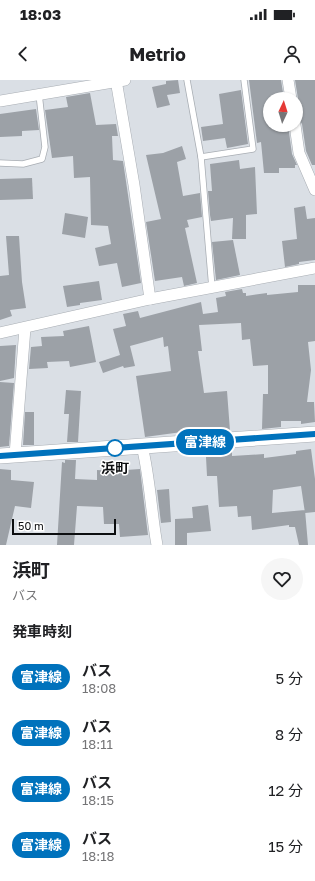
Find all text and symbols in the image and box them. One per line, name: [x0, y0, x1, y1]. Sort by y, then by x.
text: 18:03: [20, 5, 61, 23]
icon: back: [12, 43, 34, 65]
text: Metrio: [129, 43, 186, 65]
icon: person: [281, 43, 303, 65]
north arrow: [263, 92, 303, 132]
map controls: [263, 92, 303, 132]
line badge: 富津線: [182, 429, 228, 455]
text: 富津線: [184, 433, 226, 450]
marker: 浜町: [106, 439, 124, 457]
place label: 浜町: [101, 459, 129, 476]
scale bar: [12, 517, 116, 536]
text: 50 m: [18, 519, 44, 532]
text: 浜町: [12, 558, 50, 581]
button: heart: [261, 558, 303, 600]
text: バス: [12, 587, 38, 603]
text: 発車時刻: [12, 622, 72, 640]
text: バス: [82, 661, 112, 679]
text: 富津線: [20, 668, 62, 685]
text: 5 分: [276, 669, 303, 687]
text: 18:08: [82, 680, 116, 696]
text: バス: [82, 717, 112, 735]
text: 富津線: [20, 724, 62, 741]
text: 8 分: [275, 725, 303, 743]
text: 18:11: [82, 736, 113, 752]
text: バス: [82, 773, 112, 791]
text: 富津線: [20, 780, 62, 797]
text: 12 分: [268, 781, 303, 799]
text: 18:15: [82, 792, 114, 808]
text: バス: [82, 829, 112, 847]
text: 富津線: [20, 836, 62, 853]
text: 15 分: [268, 837, 303, 855]
text: 18:18: [82, 848, 114, 864]

